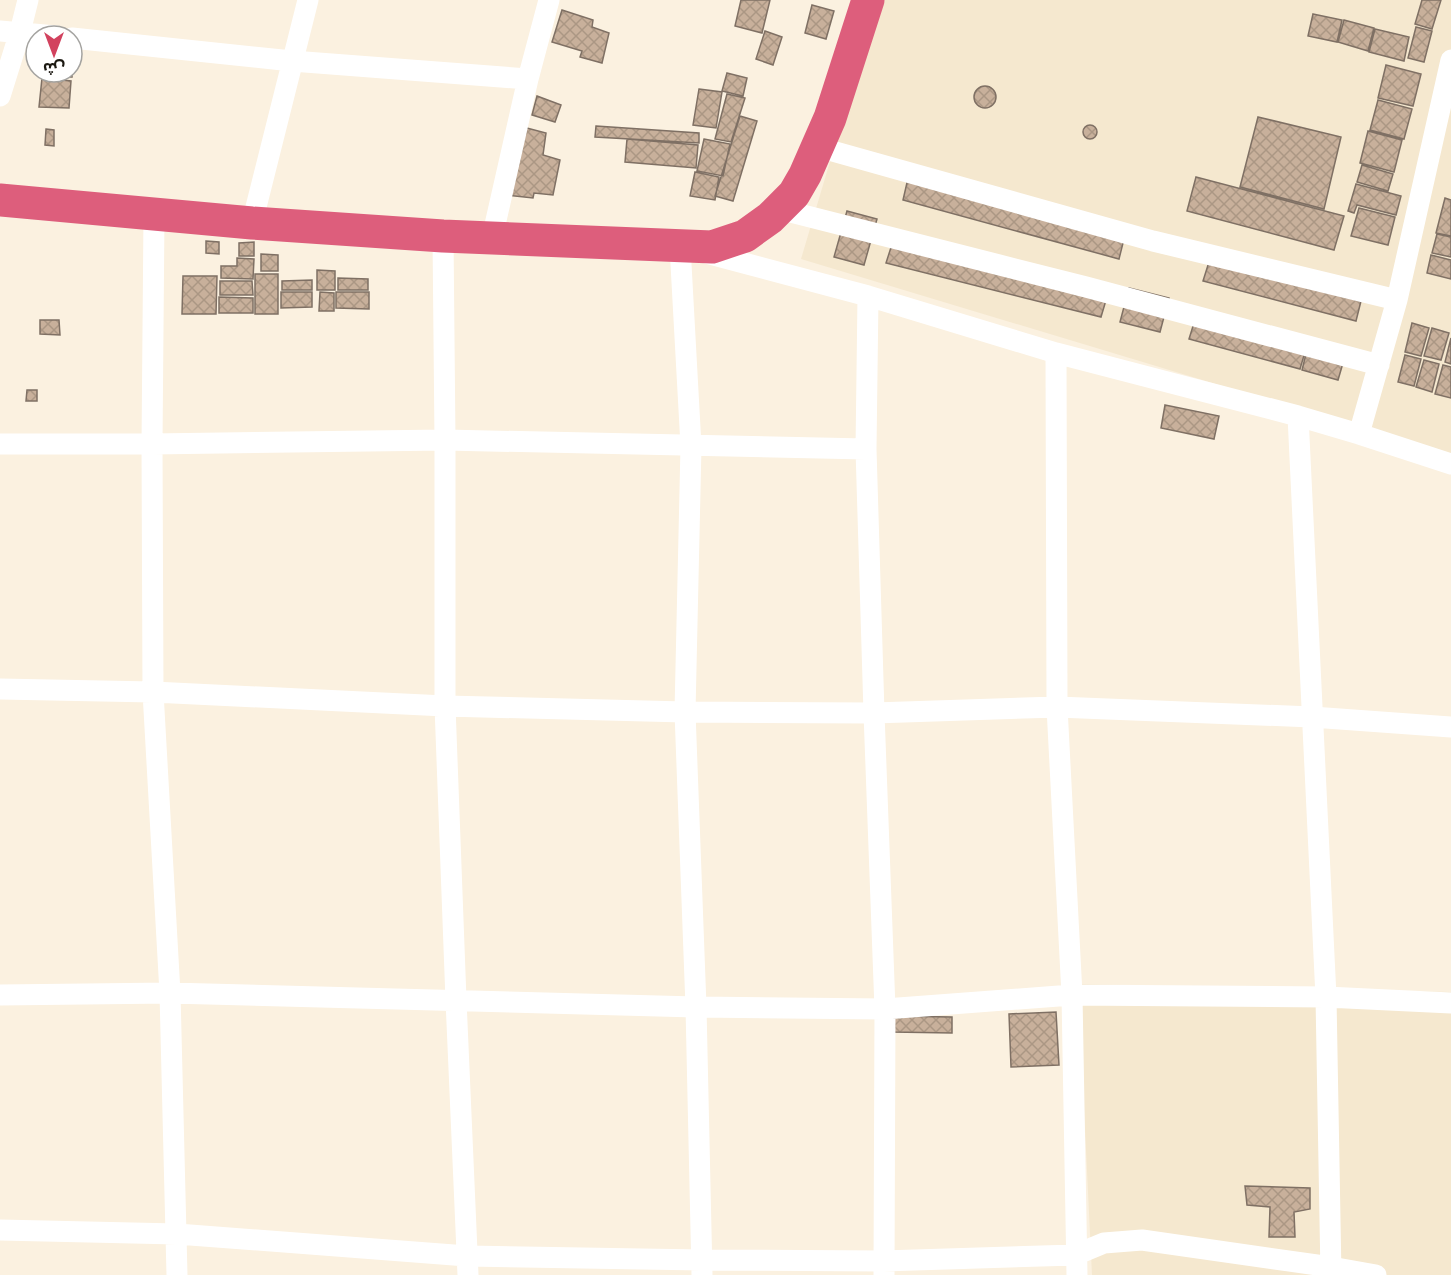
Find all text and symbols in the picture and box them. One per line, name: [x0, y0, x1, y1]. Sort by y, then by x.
north arrow: [24, 24, 84, 84]
text: ش: [43, 59, 65, 78]

